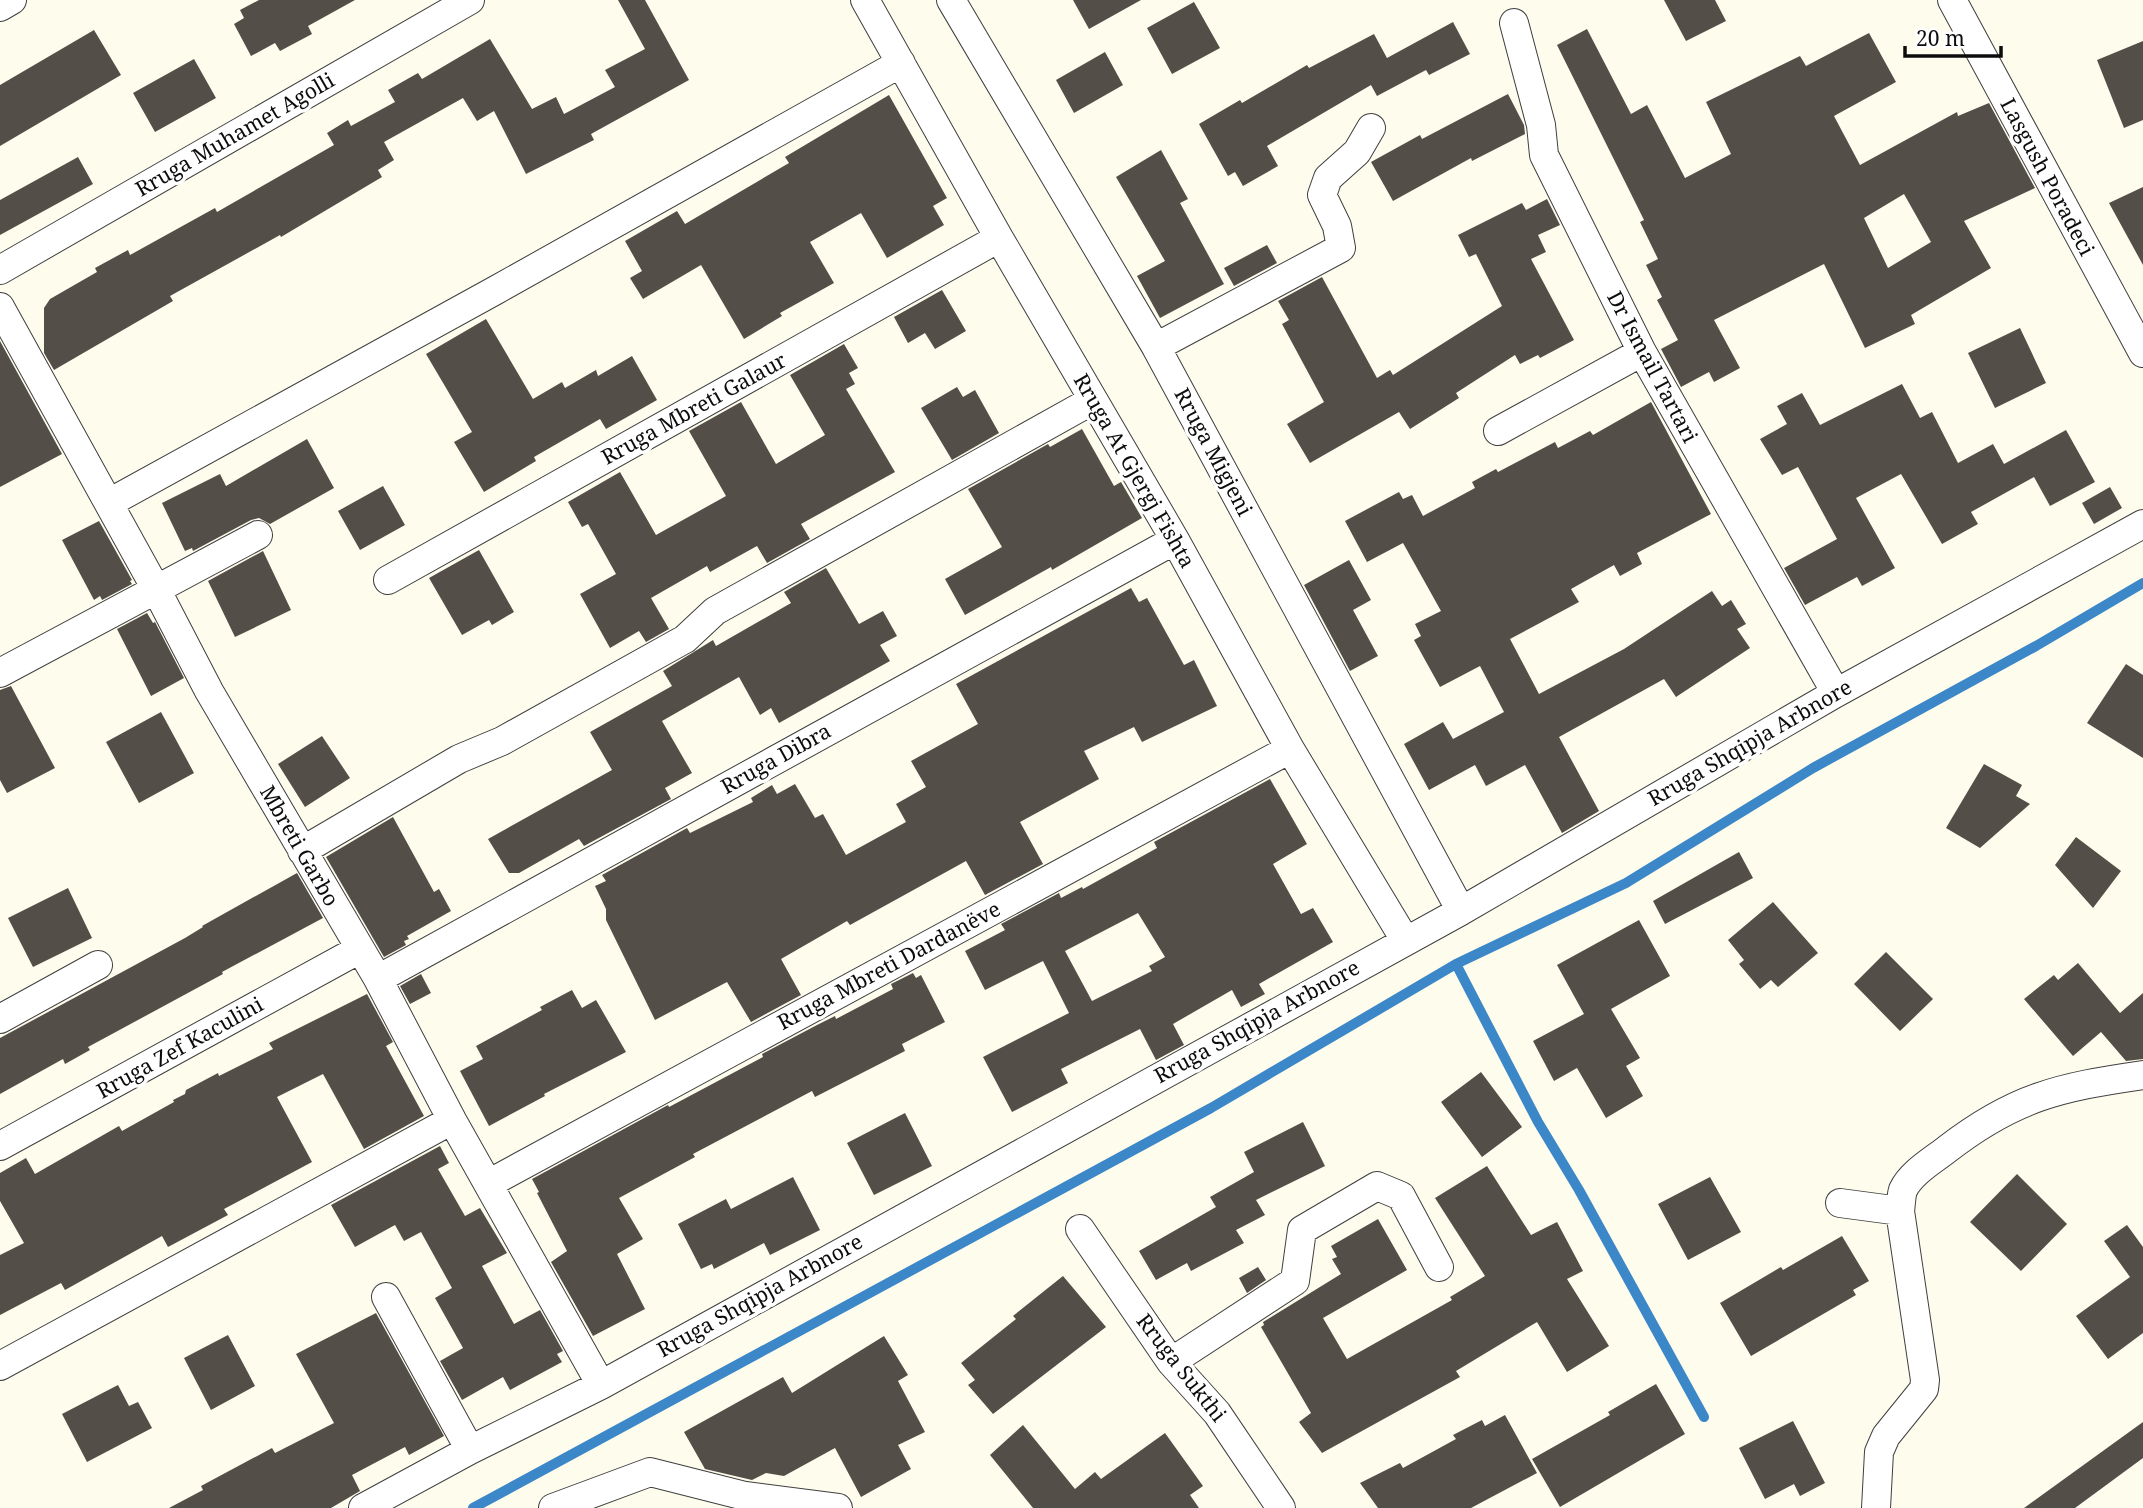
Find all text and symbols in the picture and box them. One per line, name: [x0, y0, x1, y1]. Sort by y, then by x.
scale bar: [1905, 14, 2001, 58]
text: 20 m: [1916, 24, 1965, 52]
street label: Rruga Muhamet Agolli: [130, 66, 339, 203]
street label: Lasgush Poradeci: [1995, 93, 2101, 260]
street label: Dr Ismail Tartari: [1601, 286, 1705, 447]
street label: Rruga Mbreti Galaur: [596, 346, 791, 471]
street label: Rruga At Gjergj Fishta: [1068, 368, 1202, 573]
street label: Rruga Migjeni: [1168, 383, 1259, 521]
street label: Rruga Shqipja Arbnore: [1643, 672, 1856, 812]
street label: Rruga Dibra: [715, 716, 836, 800]
street label: Mbreti Garbo: [254, 780, 346, 911]
street label: Rruga Mbreti Dardanëve: [772, 894, 1005, 1036]
street label: Rruga Shqipja Arbnore: [1149, 953, 1364, 1089]
street label: Rruga Zef Kaculini: [91, 990, 268, 1104]
street label: Rruga Shqipja Arbnore: [652, 1227, 867, 1363]
street label: Rruga Sukthi: [1131, 1308, 1233, 1427]

